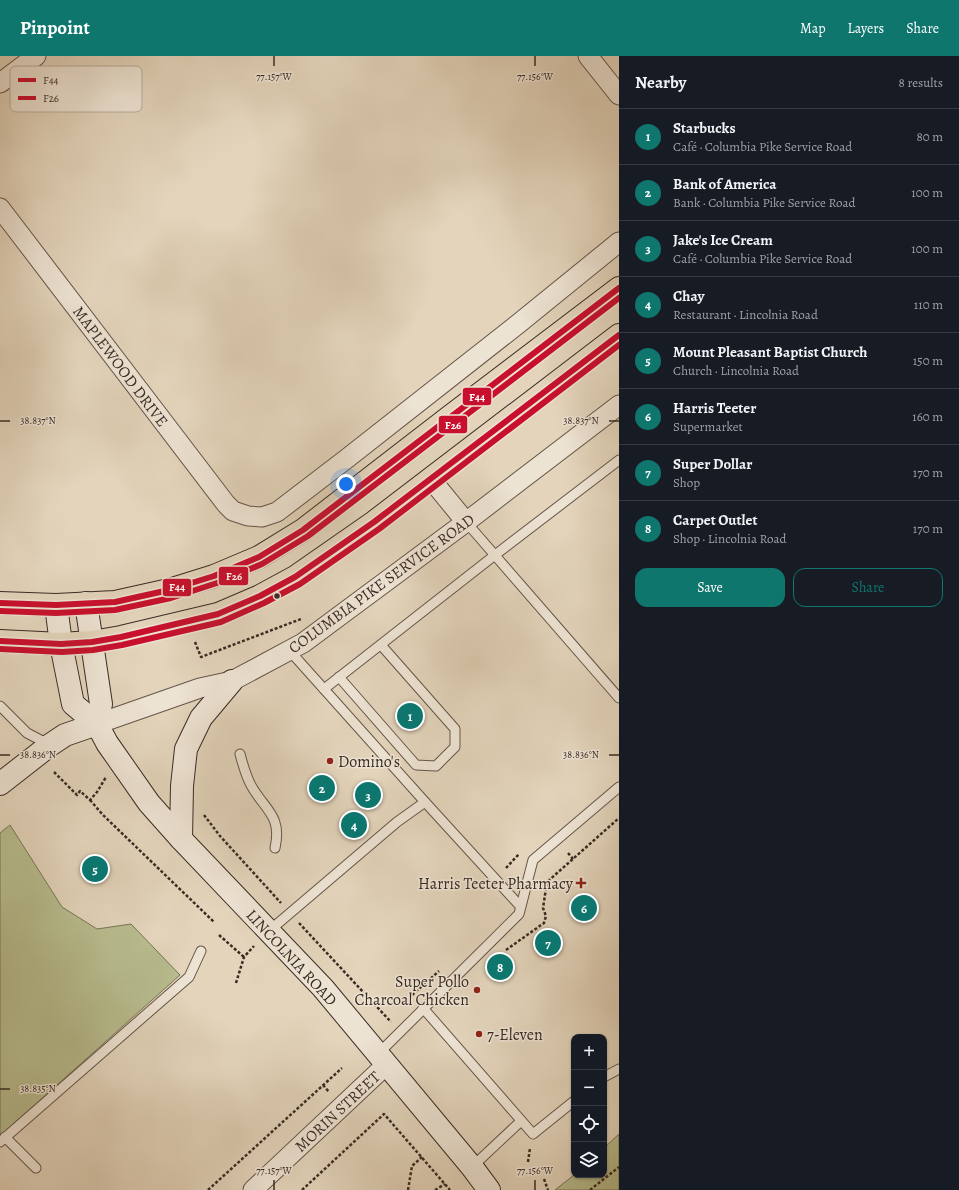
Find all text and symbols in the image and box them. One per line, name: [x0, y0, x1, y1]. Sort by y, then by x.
text: Pinpoint: [20, 15, 90, 41]
text: Map: [800, 19, 826, 38]
text: Layers: [848, 19, 884, 38]
text: Share: [906, 19, 939, 38]
legend: [10, 66, 142, 112]
text: 77.157°W: [256, 70, 293, 83]
text: 77.156°W: [517, 70, 554, 83]
text: Nearby: [635, 71, 686, 94]
text: F44: [43, 73, 59, 88]
text: 8 results: [899, 74, 943, 91]
text: F26: [43, 91, 59, 106]
text: Starbucks: [673, 118, 736, 138]
text: 1: [646, 128, 650, 145]
text: 80 m: [916, 128, 943, 145]
text: Café · Columbia Pike Service Road: [673, 138, 852, 155]
text: Bank of America: [673, 174, 777, 194]
text: 2: [645, 184, 651, 201]
text: 100 m: [911, 184, 943, 201]
text: Bank · Columbia Pike Service Road: [673, 194, 856, 211]
text: Jake's Ice Cream: [673, 230, 773, 250]
text: 3: [645, 240, 651, 257]
text: 100 m: [911, 240, 943, 257]
text: Café · Columbia Pike Service Road: [673, 250, 852, 267]
text: Chay: [673, 286, 704, 306]
text: 4: [645, 296, 651, 313]
text: 110 m: [914, 296, 943, 313]
street label: MAPLEWOOD DRIVE: [67, 302, 173, 432]
text: Restaurant · Lincolnia Road: [673, 306, 818, 323]
text: Mount Pleasant Baptist Church: [673, 342, 867, 362]
text: 5: [645, 352, 651, 369]
text: 150 m: [913, 352, 943, 369]
text: Church · Lincolnia Road: [673, 362, 799, 379]
line badge: F44: [462, 387, 492, 406]
text: F44: [469, 390, 485, 405]
text: Harris Teeter: [673, 398, 756, 418]
text: 6: [645, 408, 651, 425]
text: 160 m: [912, 408, 943, 425]
text: 38.837°N: [20, 414, 56, 427]
text: 38.837°N: [563, 414, 599, 427]
line badge: F26: [438, 415, 468, 434]
text: F26: [445, 418, 461, 433]
text: Supermarket: [673, 418, 743, 435]
text: Super Dollar: [673, 454, 752, 474]
text: 7: [645, 464, 651, 481]
text: 170 m: [913, 464, 943, 481]
your location: [336, 474, 356, 494]
text: Shop: [673, 474, 700, 491]
street label: COLUMBIA PIKE SERVICE ROAD: [284, 509, 479, 659]
text: Carpet Outlet: [673, 510, 757, 530]
text: 8: [645, 520, 651, 537]
text: 170 m: [913, 520, 943, 537]
text: Shop · Lincolnia Road: [673, 530, 787, 547]
line badge: F26: [218, 566, 249, 586]
button: Save: [635, 568, 785, 607]
button: Share: [793, 568, 943, 607]
text: F26: [226, 569, 242, 584]
line badge: F44: [162, 578, 192, 597]
text: F44: [169, 580, 185, 595]
unlabelled marker: [272, 591, 282, 601]
pin: 1: [397, 701, 423, 731]
text: 38.836°N: [20, 748, 56, 761]
text: 38.836°N: [563, 748, 599, 761]
place label: Domino's: [338, 751, 400, 773]
marker: Domino's: [325, 756, 335, 766]
pin: 2: [309, 773, 335, 803]
pin: 3: [355, 780, 381, 810]
pin: 4: [341, 810, 367, 840]
pin: 5: [82, 854, 108, 884]
place label: Harris Teeter Pharmacy: [418, 873, 574, 895]
marker: Harris Teeter Pharmacy: [576, 878, 586, 888]
pin: 6: [571, 893, 597, 923]
street label: LINCOLNIA ROAD: [241, 905, 342, 1011]
pin: 7: [535, 928, 561, 958]
pin: 8: [487, 952, 513, 982]
place label: Super Pollo Charcoal Chicken: [355, 971, 469, 1011]
marker: Super Pollo Charcoal Chicken: [472, 985, 482, 995]
place label: 7-Eleven: [487, 1024, 543, 1046]
marker: 7-Eleven: [474, 1029, 484, 1039]
map controls: [571, 1034, 607, 1178]
button: +: [571, 1034, 607, 1070]
street label: MORIN STREET: [290, 1066, 385, 1157]
button: −: [571, 1070, 607, 1106]
text: 38.835°N: [20, 1082, 56, 1095]
button: locate: [571, 1106, 607, 1142]
button: layers: [571, 1142, 607, 1178]
text: 77.157°W: [256, 1164, 293, 1177]
text: 77.156°W: [517, 1164, 554, 1177]

